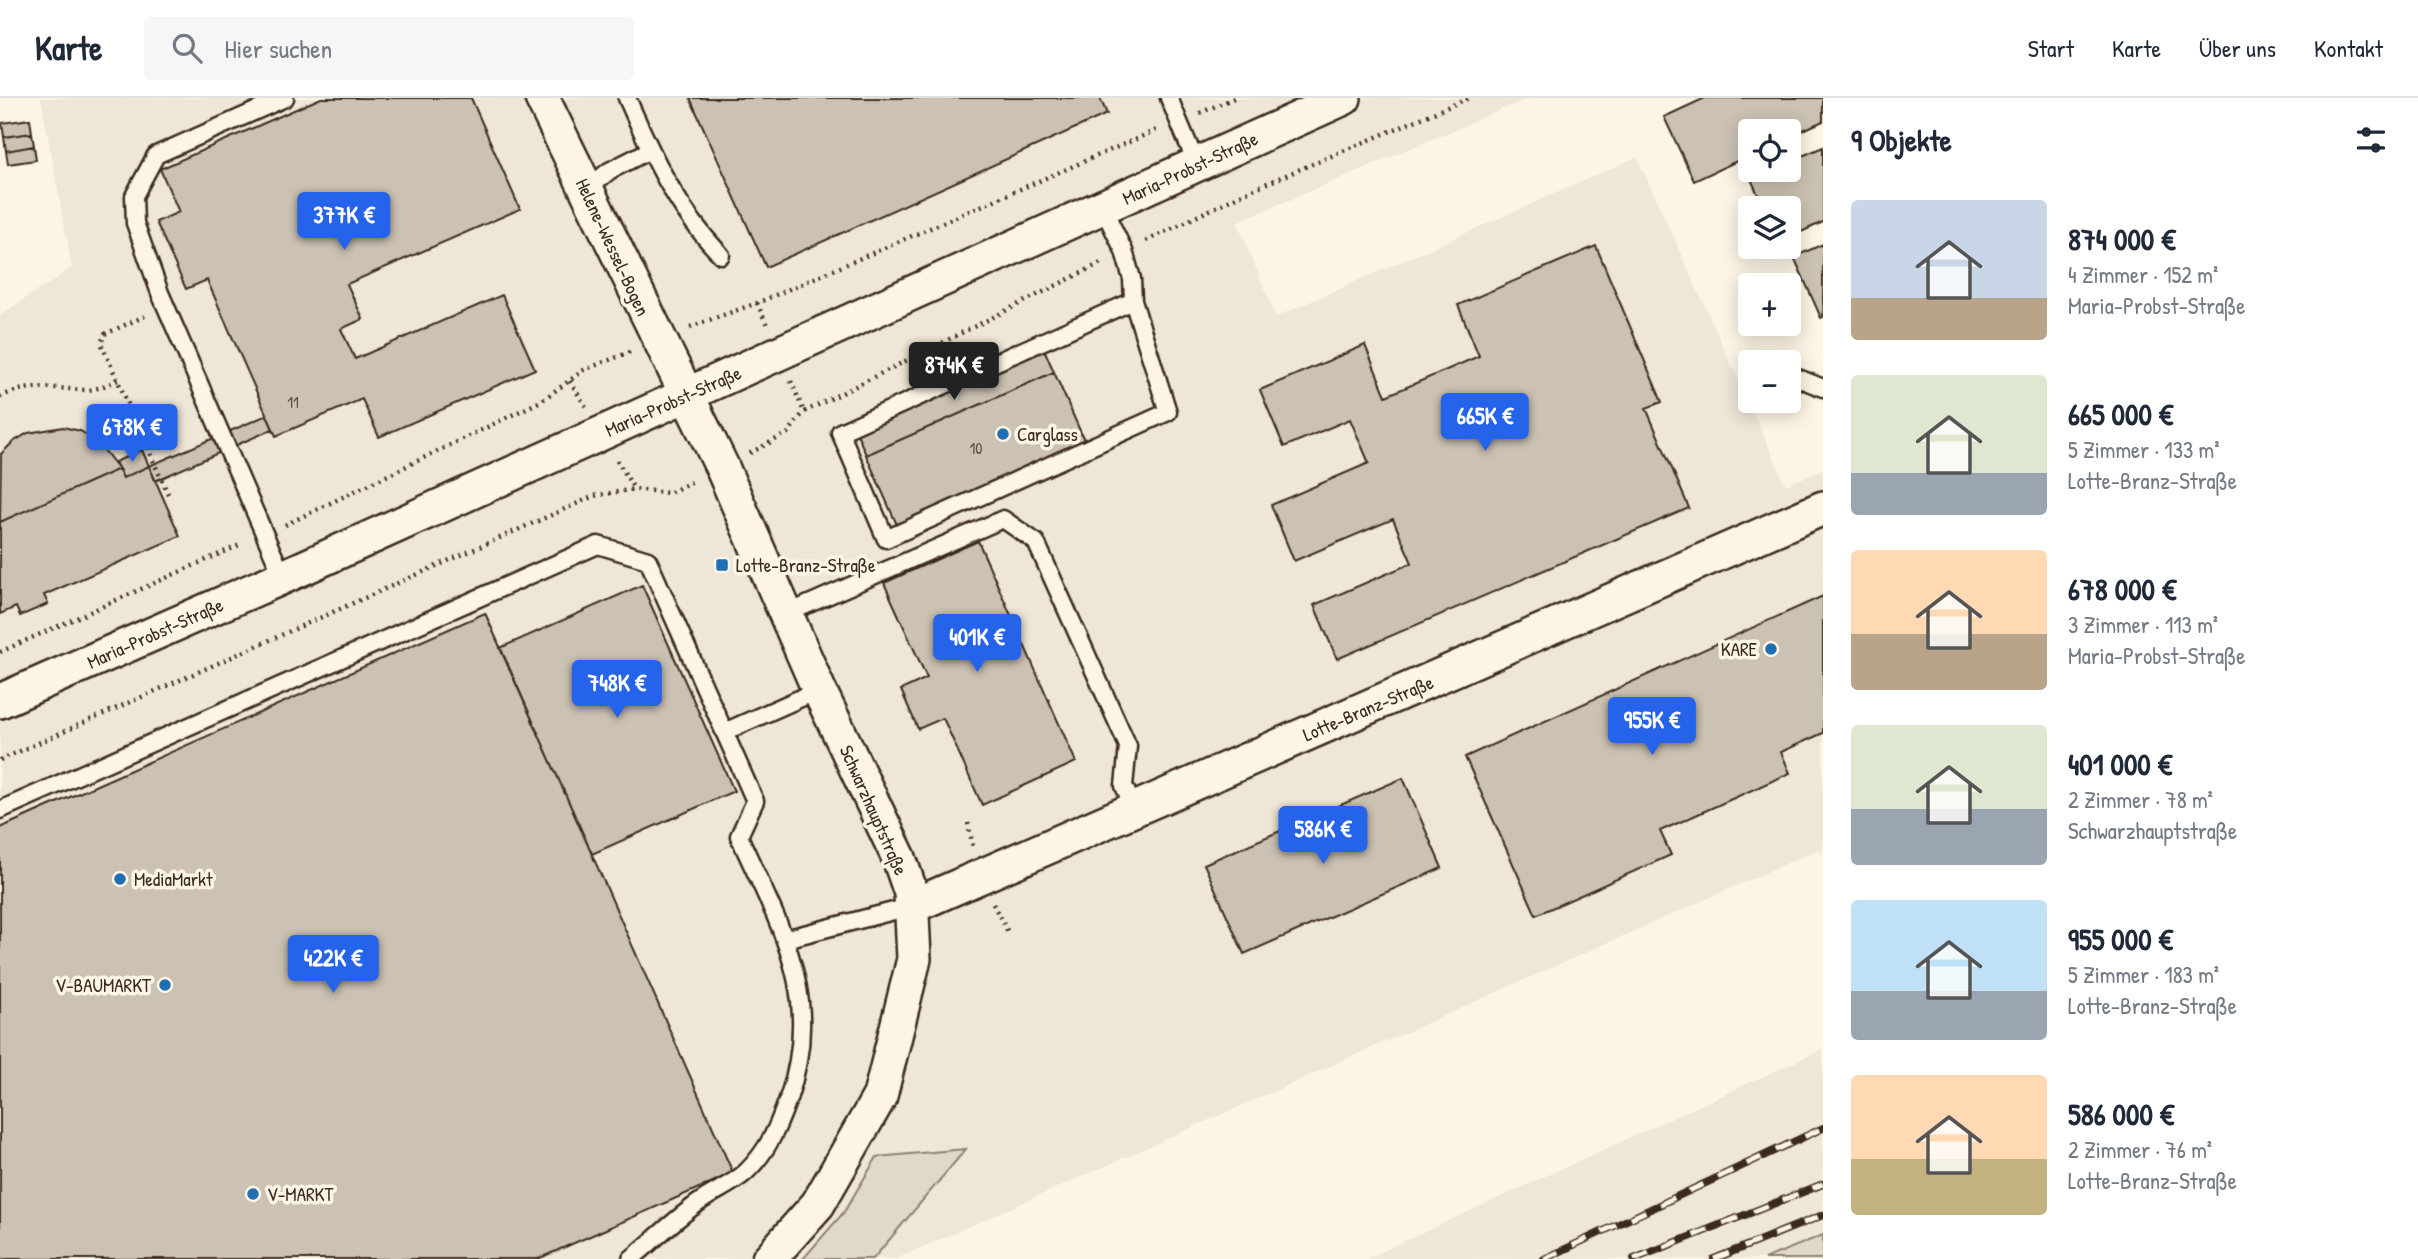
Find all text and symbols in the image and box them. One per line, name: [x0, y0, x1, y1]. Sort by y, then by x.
search box: [144, 17, 634, 80]
text: Karte: [35, 26, 102, 70]
icon: search: [168, 29, 206, 67]
text: Hier suchen: [224, 31, 332, 66]
text: Start: [2028, 32, 2074, 64]
text: Karte: [2112, 32, 2161, 64]
text: Über uns: [2199, 32, 2276, 64]
text: Kontakt: [2314, 32, 2383, 64]
map controls: [1738, 119, 1801, 413]
button: locate: [1738, 119, 1801, 182]
text: 9 Objekte: [1851, 120, 1952, 160]
icon: filters: [2352, 121, 2390, 159]
street label: Maria-Probst-Straße: [1118, 125, 1262, 211]
street label: Helene-Wessel-Bogen: [570, 174, 656, 320]
pin: 377K €: [287, 192, 401, 252]
button: layers: [1738, 196, 1801, 259]
text: 377K €: [313, 199, 375, 230]
text: 874 000 €: [2068, 219, 2176, 259]
icon: home: [1907, 228, 1991, 312]
text: 4 Zimmer · 152 m²: [2068, 259, 2218, 290]
button: +: [1738, 273, 1801, 336]
text: Maria-Probst-Straße: [2068, 290, 2245, 321]
pin: 874K €: [897, 342, 1011, 402]
text: 874K €: [925, 349, 983, 380]
button: −: [1738, 350, 1801, 413]
street label: Maria-Probst-Straße: [601, 359, 746, 443]
house number: 11: [287, 391, 299, 413]
pin: 665K €: [1428, 394, 1542, 453]
text: 665 000 €: [2068, 394, 2173, 434]
text: 665K €: [1457, 400, 1513, 431]
icon: home: [1907, 403, 1991, 487]
pin: 678K €: [75, 404, 189, 464]
text: 678K €: [103, 411, 161, 442]
place label: Carglass: [1017, 421, 1078, 447]
marker: Carglass: [995, 426, 1011, 442]
text: 5 Zimmer · 133 m²: [2068, 434, 2219, 465]
house number: 10: [970, 437, 982, 459]
text: Lotte-Branz-Straße: [2068, 465, 2237, 496]
place label: Lotte-Branz-Straße: [736, 552, 876, 578]
marker: Lotte-Branz-Straße: [714, 557, 730, 573]
text: 678 000 €: [2068, 569, 2176, 609]
icon: home: [1907, 578, 1991, 662]
street label: Maria-Probst-Straße: [83, 591, 228, 675]
text: 3 Zimmer · 113 m²: [2068, 609, 2218, 640]
pin: 401K €: [920, 614, 1034, 674]
text: 401K €: [949, 621, 1005, 652]
place label: KARE: [1721, 636, 1758, 662]
text: Maria-Probst-Straße: [2068, 640, 2245, 671]
marker: KARE: [1763, 641, 1779, 657]
pin: 748K €: [560, 660, 674, 720]
text: 748K €: [588, 667, 646, 698]
street label: Lotte-Branz-Straße: [1299, 669, 1438, 747]
pin: 955K €: [1595, 698, 1709, 757]
text: 955K €: [1624, 704, 1680, 735]
street label: Schwarzhauptstraße: [834, 741, 914, 879]
text: 401 000 €: [2068, 744, 2172, 784]
icon: home: [1907, 753, 1991, 837]
text: 2 Zimmer · 78 m²: [2068, 784, 2213, 815]
pin: 586K €: [1266, 806, 1380, 866]
text: 586K €: [1294, 813, 1352, 844]
text: Schwarzhauptstraße: [2068, 815, 2237, 846]
place label: MediaMarkt: [134, 866, 213, 892]
marker: MediaMarkt: [112, 871, 128, 887]
text: 955 000 €: [2068, 919, 2173, 959]
icon: home: [1907, 928, 1991, 1012]
pin: 422K €: [276, 936, 390, 995]
text: 422K €: [304, 942, 362, 973]
text: 5 Zimmer · 183 m²: [2068, 959, 2219, 990]
place label: V-BAUMARKT: [55, 972, 152, 998]
marker: V-BAUMARKT: [157, 977, 173, 993]
text: Lotte-Branz-Straße: [2068, 990, 2237, 1021]
text: 586 000 €: [2068, 1094, 2174, 1134]
icon: home: [1907, 1103, 1991, 1187]
text: 2 Zimmer · 76 m²: [2068, 1134, 2212, 1165]
text: Lotte-Branz-Straße: [2068, 1165, 2237, 1196]
place label: V-MARKT: [267, 1181, 334, 1207]
marker: V-MARKT: [245, 1186, 261, 1202]

